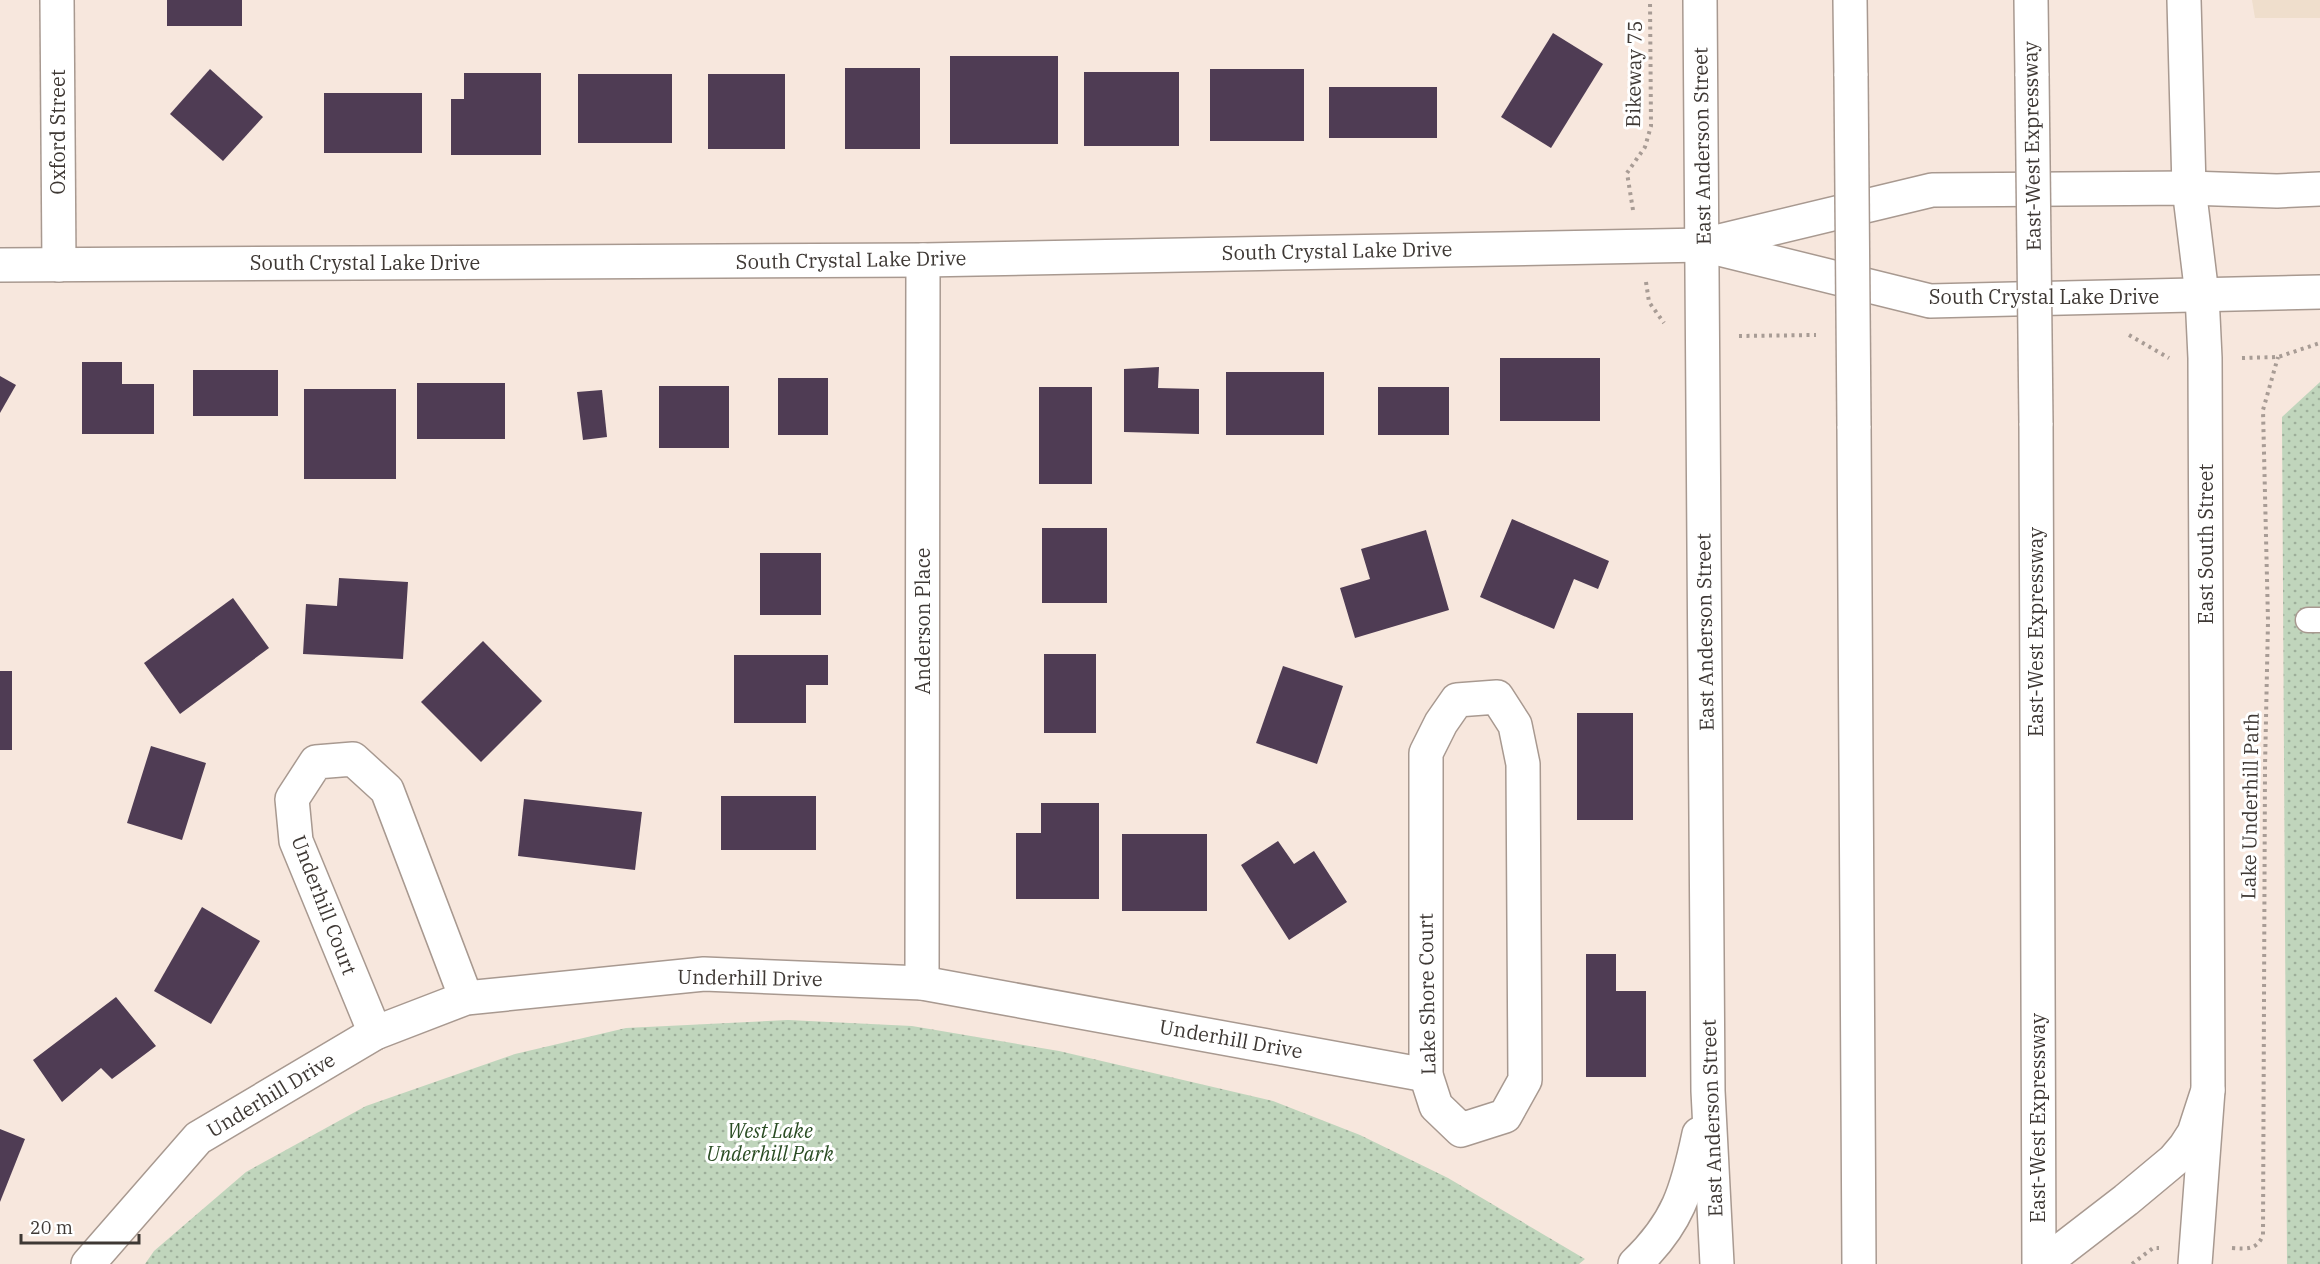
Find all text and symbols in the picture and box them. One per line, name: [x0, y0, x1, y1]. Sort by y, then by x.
street label: Bikeway 75: [1619, 20, 1648, 128]
street label: East-West Expressway: [2016, 41, 2047, 251]
street label: East Anderson Street: [1686, 47, 1717, 245]
street label: Oxford Street: [44, 69, 71, 195]
street label: South Crystal Lake Drive: [1222, 235, 1452, 266]
street label: South Crystal Lake Drive: [736, 244, 966, 275]
street label: South Crystal Lake Drive: [250, 249, 480, 276]
street label: South Crystal Lake Drive: [1929, 283, 2159, 310]
street label: East South Street: [2192, 464, 2219, 624]
street label: East-West Expressway: [2022, 527, 2049, 737]
street label: East Anderson Street: [1689, 533, 1720, 731]
street label: Anderson Place: [909, 548, 936, 694]
street label: Lake Underhill Path: [2234, 712, 2265, 900]
street label: Underhill Court: [285, 831, 363, 978]
street label: Lake Shore Court: [1412, 913, 1441, 1075]
street label: Underhill Drive: [677, 963, 823, 992]
street label: Underhill Drive: [1157, 1013, 1305, 1064]
street label: East-West Expressway: [2024, 1013, 2051, 1223]
street label: East Anderson Street: [1695, 1019, 1728, 1217]
street label: Underhill Drive: [202, 1046, 340, 1144]
park label: West Lake Underhill Park: [706, 1117, 834, 1167]
scale bar: [21, 1207, 140, 1245]
text: 20 m: [30, 1216, 73, 1239]

